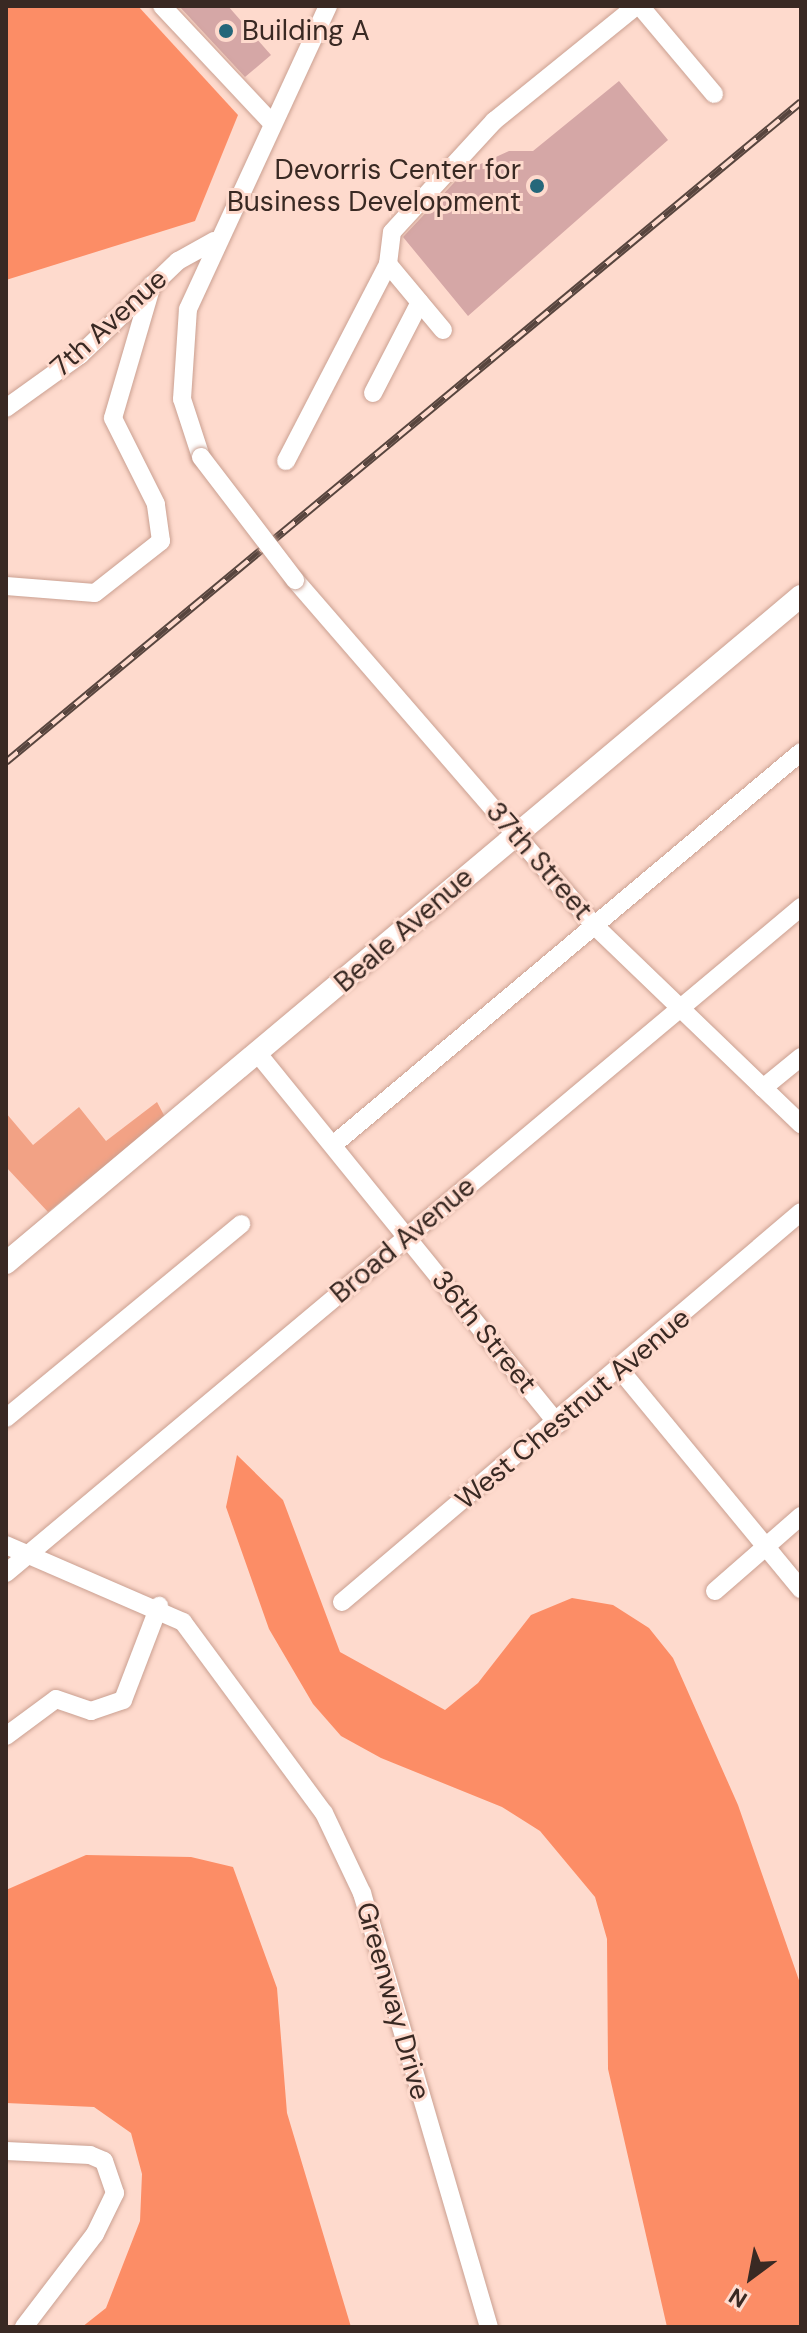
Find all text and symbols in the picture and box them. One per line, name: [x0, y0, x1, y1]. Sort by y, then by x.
place label: Building A: [242, 14, 370, 48]
marker: Building A: [217, 22, 235, 40]
place label: Devorris Center for Business Development: [227, 153, 521, 219]
marker: Devorris Center for Business Development: [528, 177, 546, 195]
street label: 7th Avenue: [44, 262, 174, 384]
street label: 37th Street: [479, 795, 599, 927]
street label: Beale Avenue: [328, 861, 480, 999]
street label: Broad Avenue: [324, 1170, 482, 1310]
street label: 36th Street: [424, 1264, 544, 1400]
street label: West Chestnut Avenue: [449, 1301, 697, 1517]
street label: Greenway Drive: [349, 1898, 437, 2104]
north arrow: [711, 2237, 791, 2317]
text: N: [724, 2281, 753, 2314]

